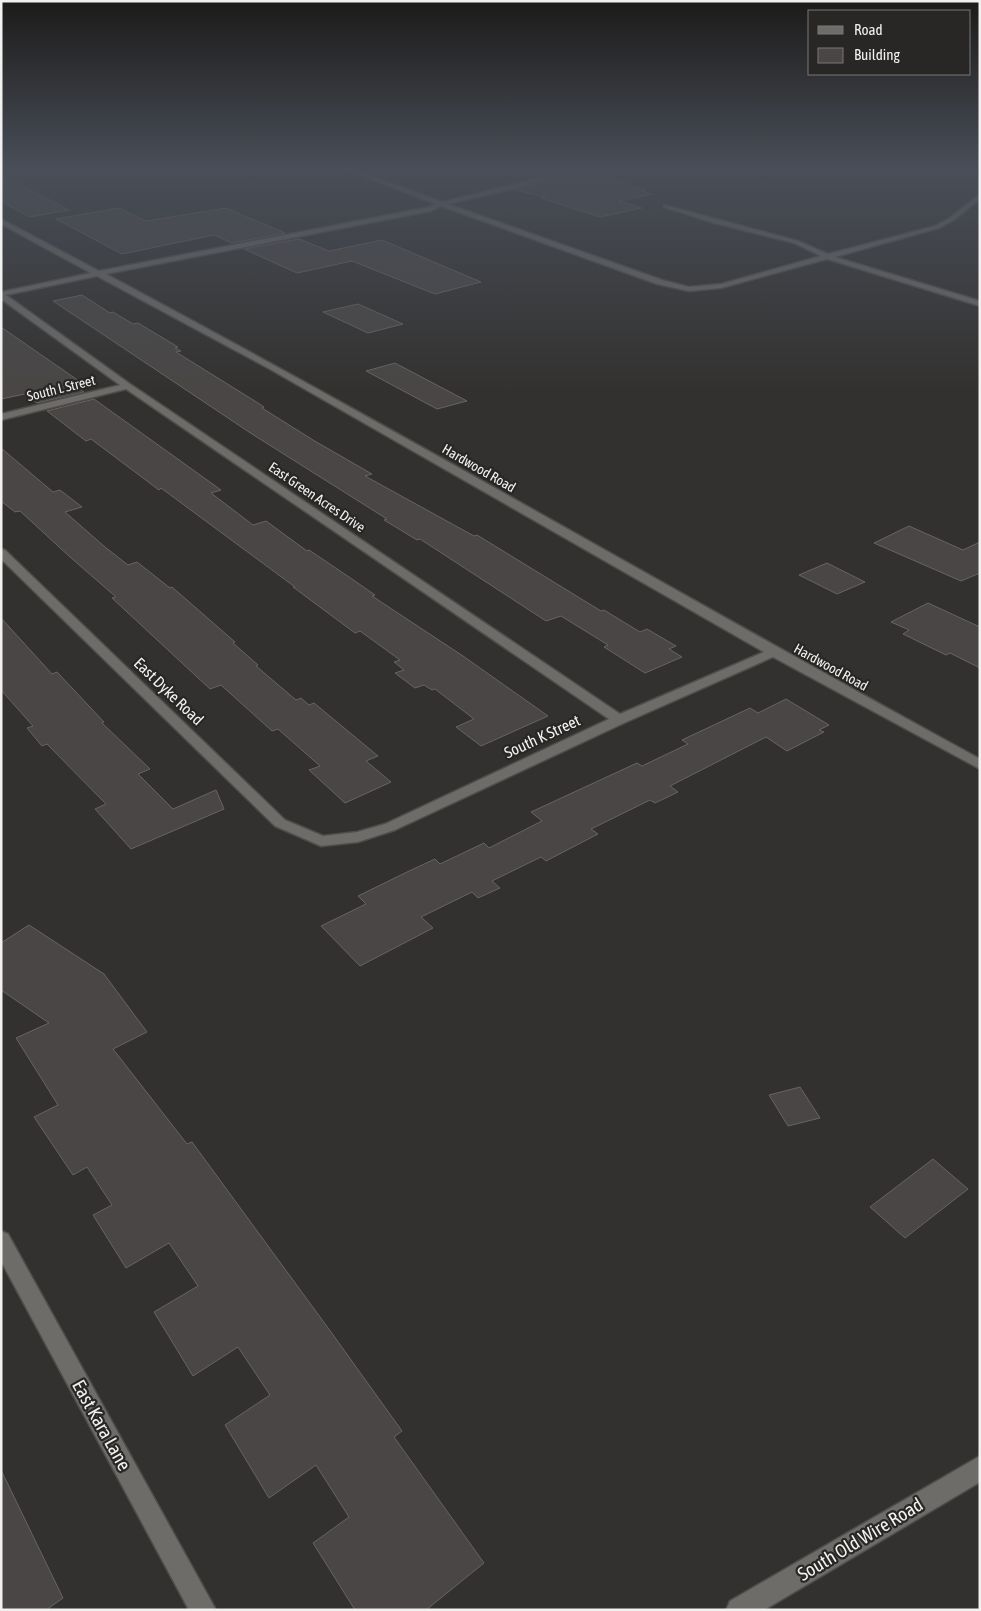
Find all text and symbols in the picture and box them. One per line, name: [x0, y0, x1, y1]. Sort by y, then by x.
legend: [808, 10, 971, 75]
text: Road: [854, 21, 883, 38]
text: Building: [854, 46, 900, 63]
street label: South L Street: [25, 372, 97, 404]
street label: Hardwood Road: [439, 441, 519, 495]
street label: East Green Acres Drive: [266, 459, 368, 535]
street label: Hardwood Road: [791, 640, 871, 694]
street label: East Dyke Road: [130, 654, 207, 729]
street label: South K Street: [501, 710, 583, 761]
street label: East Kara Lane: [68, 1376, 136, 1474]
street label: South Old Wire Road: [793, 1493, 927, 1585]

